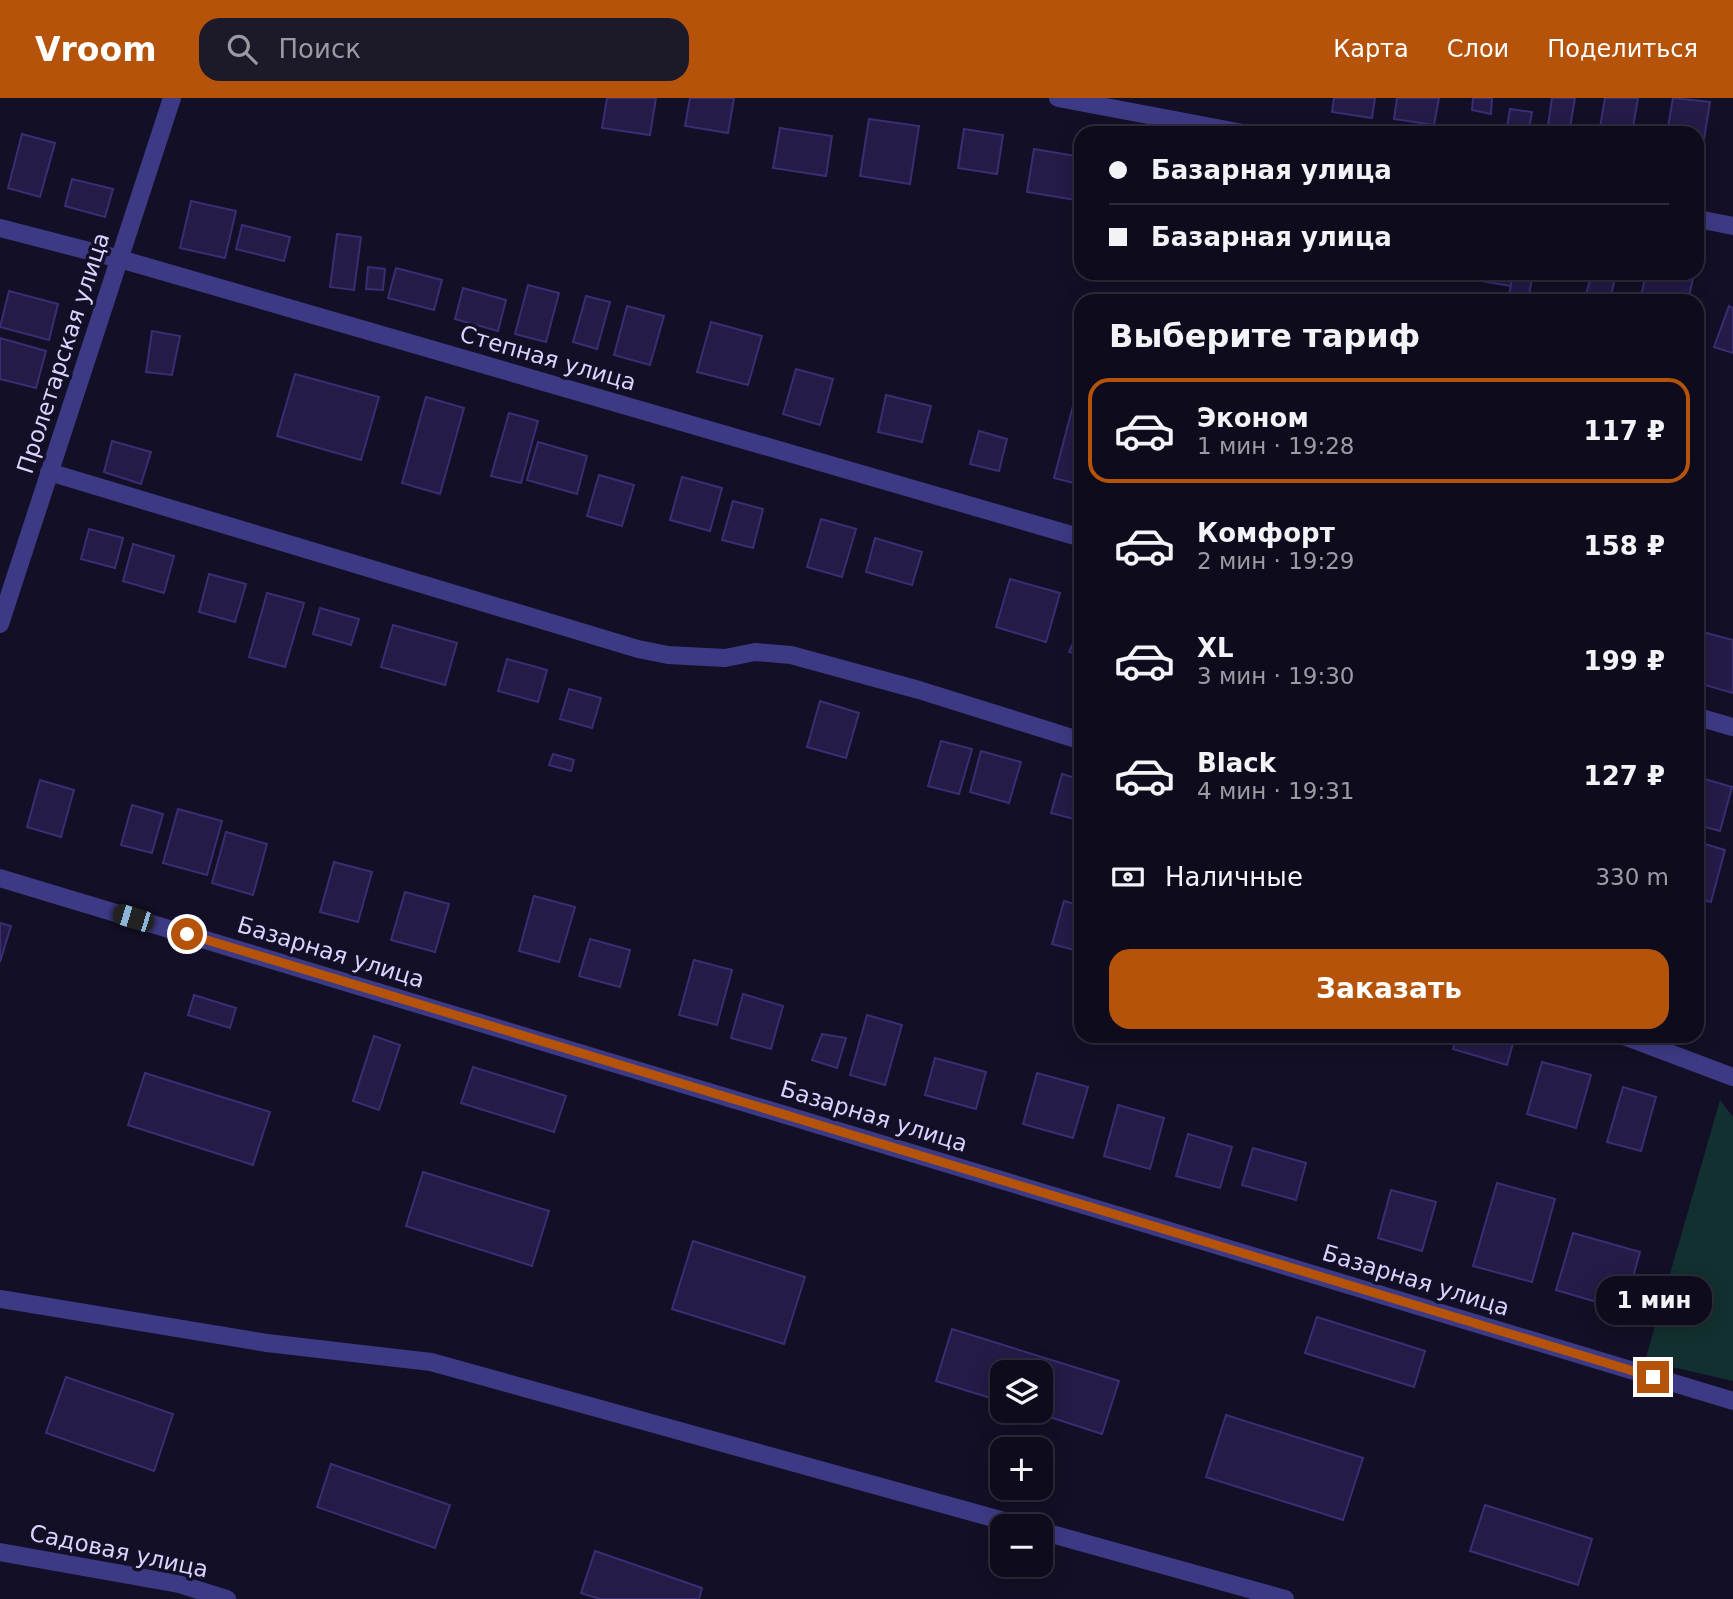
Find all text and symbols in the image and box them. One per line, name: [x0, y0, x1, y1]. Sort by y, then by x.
search box: [199, 18, 689, 81]
text: Vroom: [35, 30, 157, 69]
icon: search: [223, 30, 261, 68]
text: Поиск: [279, 34, 361, 64]
text: Карта: [1333, 35, 1409, 63]
text: Слои: [1447, 35, 1509, 63]
text: Поделиться: [1547, 35, 1698, 63]
text: Базарная улица: [1151, 155, 1392, 185]
text: Базарная улица: [1151, 222, 1392, 252]
street label: Пролетарская улица: [12, 229, 114, 477]
text: Выберите тариф: [1109, 317, 1420, 355]
street label: Степная улица: [457, 320, 639, 396]
icon: car: [1113, 399, 1176, 462]
text: Эконом: [1197, 403, 1309, 433]
text: 117 ₽: [1584, 416, 1665, 446]
text: 1 мин · 19:28: [1197, 433, 1355, 459]
icon: car: [1113, 514, 1176, 577]
text: Комфорт: [1197, 518, 1335, 548]
text: 158 ₽: [1584, 531, 1665, 561]
text: 2 мин · 19:29: [1197, 548, 1355, 574]
icon: car: [1113, 629, 1176, 692]
text: XL: [1197, 633, 1234, 663]
text: 199 ₽: [1584, 646, 1665, 676]
text: 3 мин · 19:30: [1197, 663, 1355, 689]
icon: car: [1113, 744, 1176, 807]
text: Black: [1197, 748, 1276, 778]
text: 127 ₽: [1584, 761, 1665, 791]
text: 4 мин · 19:31: [1197, 778, 1355, 804]
icon: cash: [1109, 858, 1147, 896]
text: Наличные: [1165, 862, 1303, 892]
text: 330 m: [1595, 864, 1669, 890]
car: [110, 902, 157, 934]
street label: Базарная улица: [234, 911, 428, 993]
route start: [171, 918, 203, 950]
button: Заказать: [1109, 949, 1669, 1029]
street label: Базарная улица: [777, 1075, 971, 1157]
street label: Базарная улица: [1319, 1239, 1513, 1321]
callout: 1 мин: [1595, 1276, 1711, 1324]
text: 1 мин: [1617, 1287, 1691, 1313]
map controls: [990, 1360, 1053, 1577]
button: layers: [990, 1360, 1053, 1423]
route end: [1637, 1361, 1669, 1393]
button: +: [990, 1437, 1053, 1500]
button: −: [990, 1514, 1053, 1577]
street label: Садовая улица: [27, 1519, 211, 1583]

